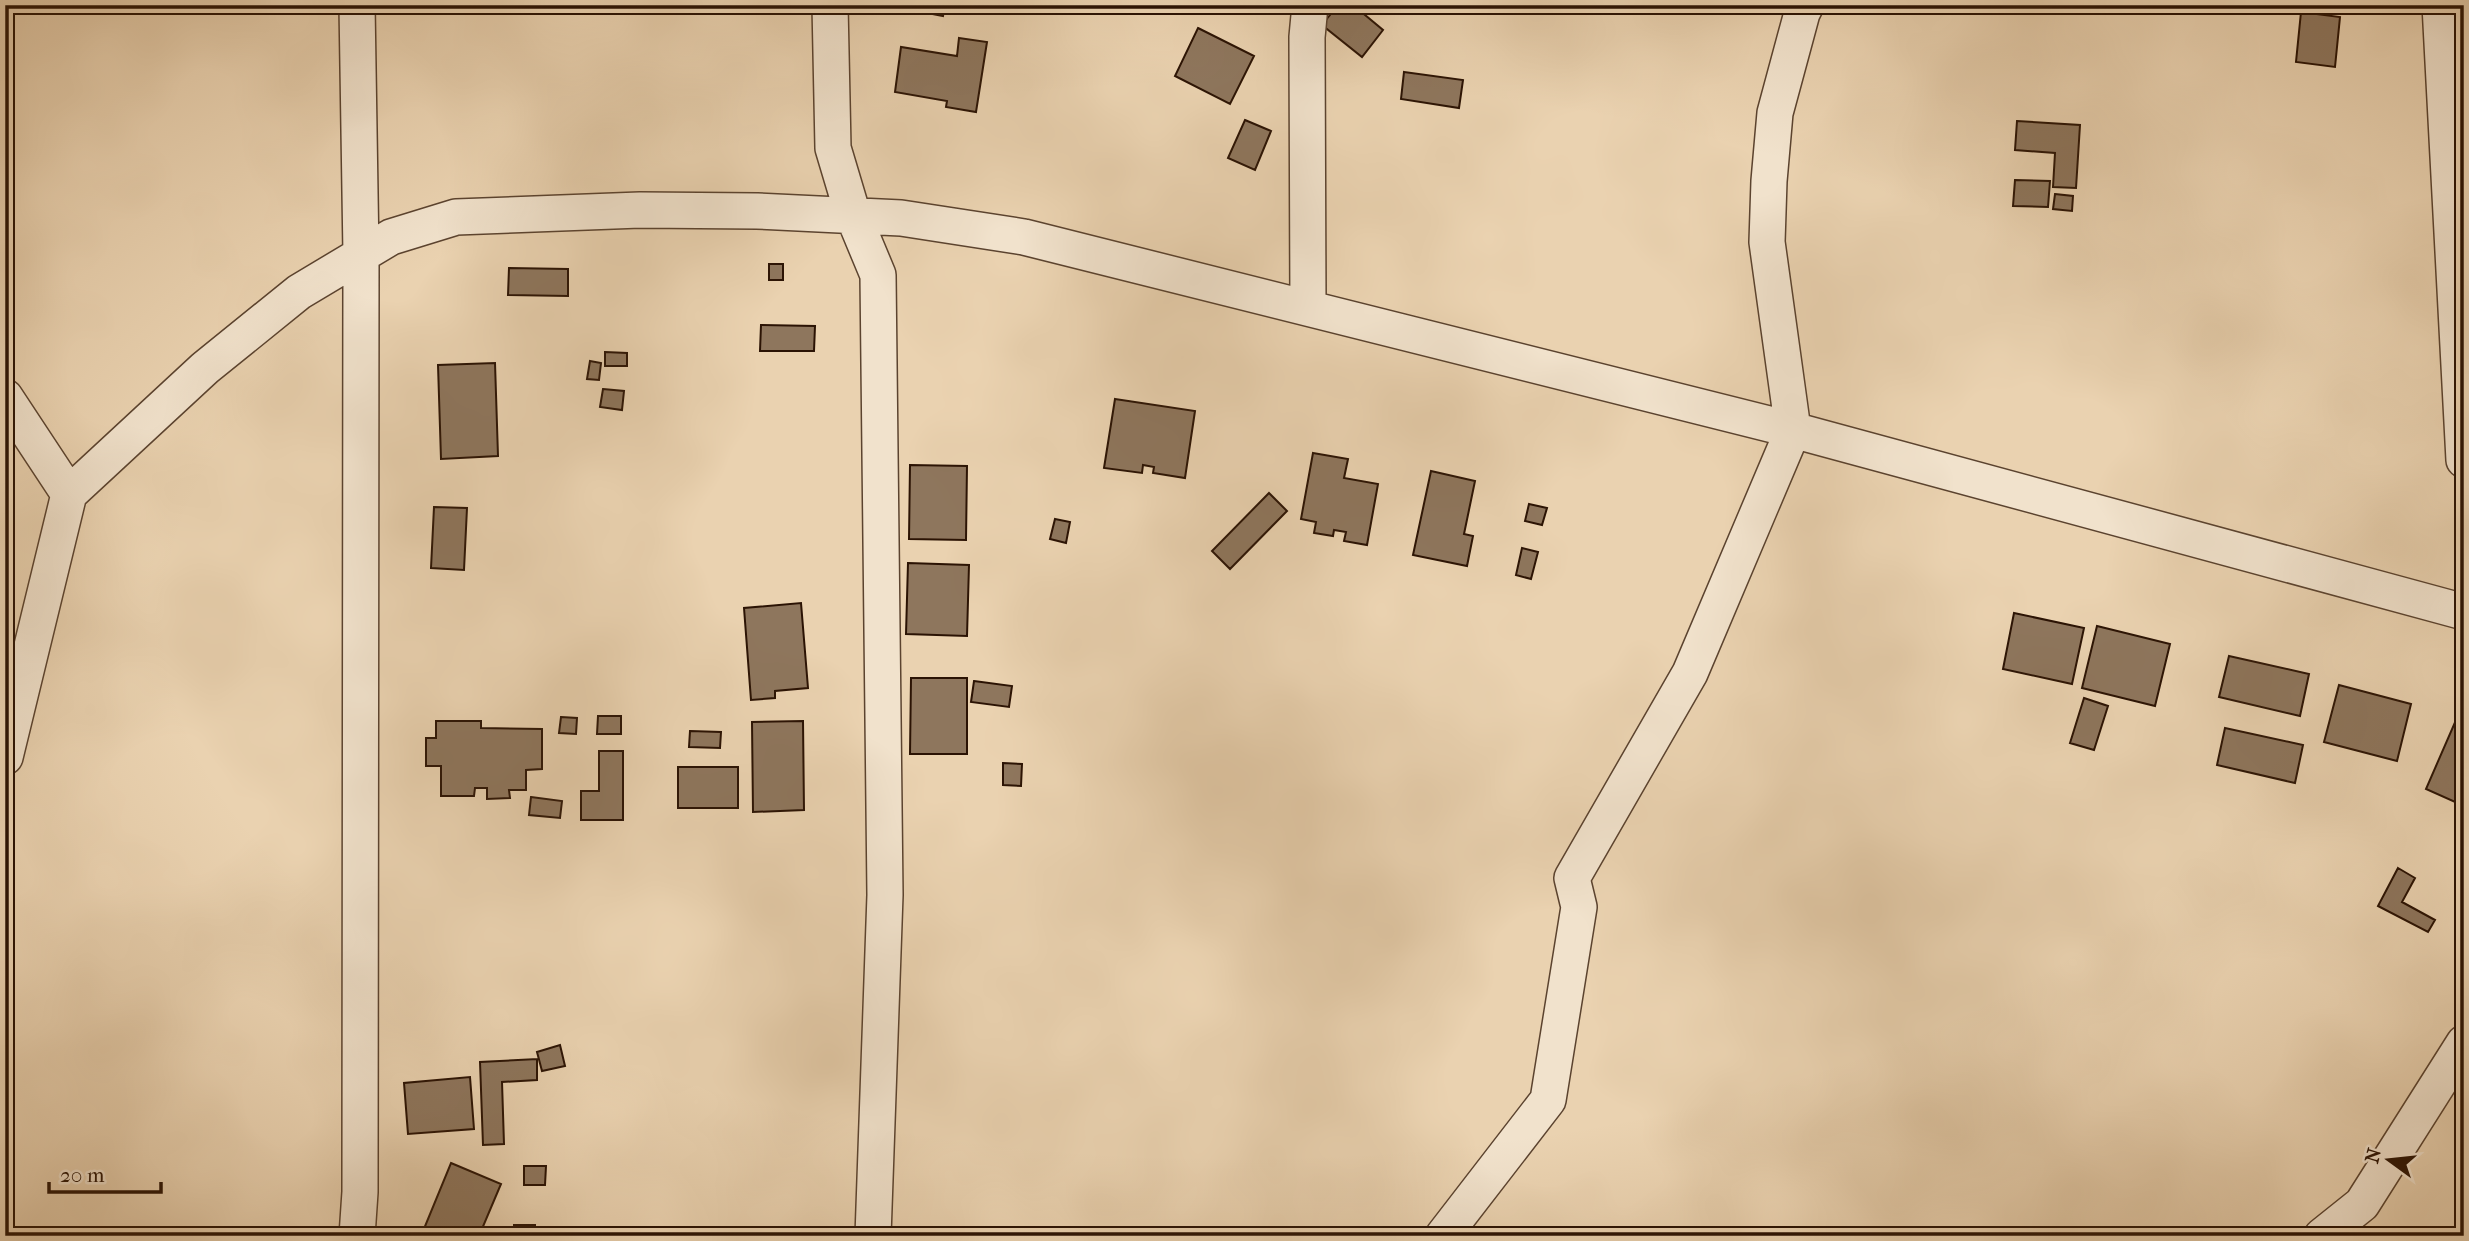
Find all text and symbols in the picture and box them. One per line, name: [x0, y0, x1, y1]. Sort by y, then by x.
north arrow: [2354, 1126, 2424, 1196]
text: N: [2361, 1145, 2386, 1166]
scale bar: [49, 1150, 161, 1194]
text: 20 m: [60, 1163, 105, 1187]

